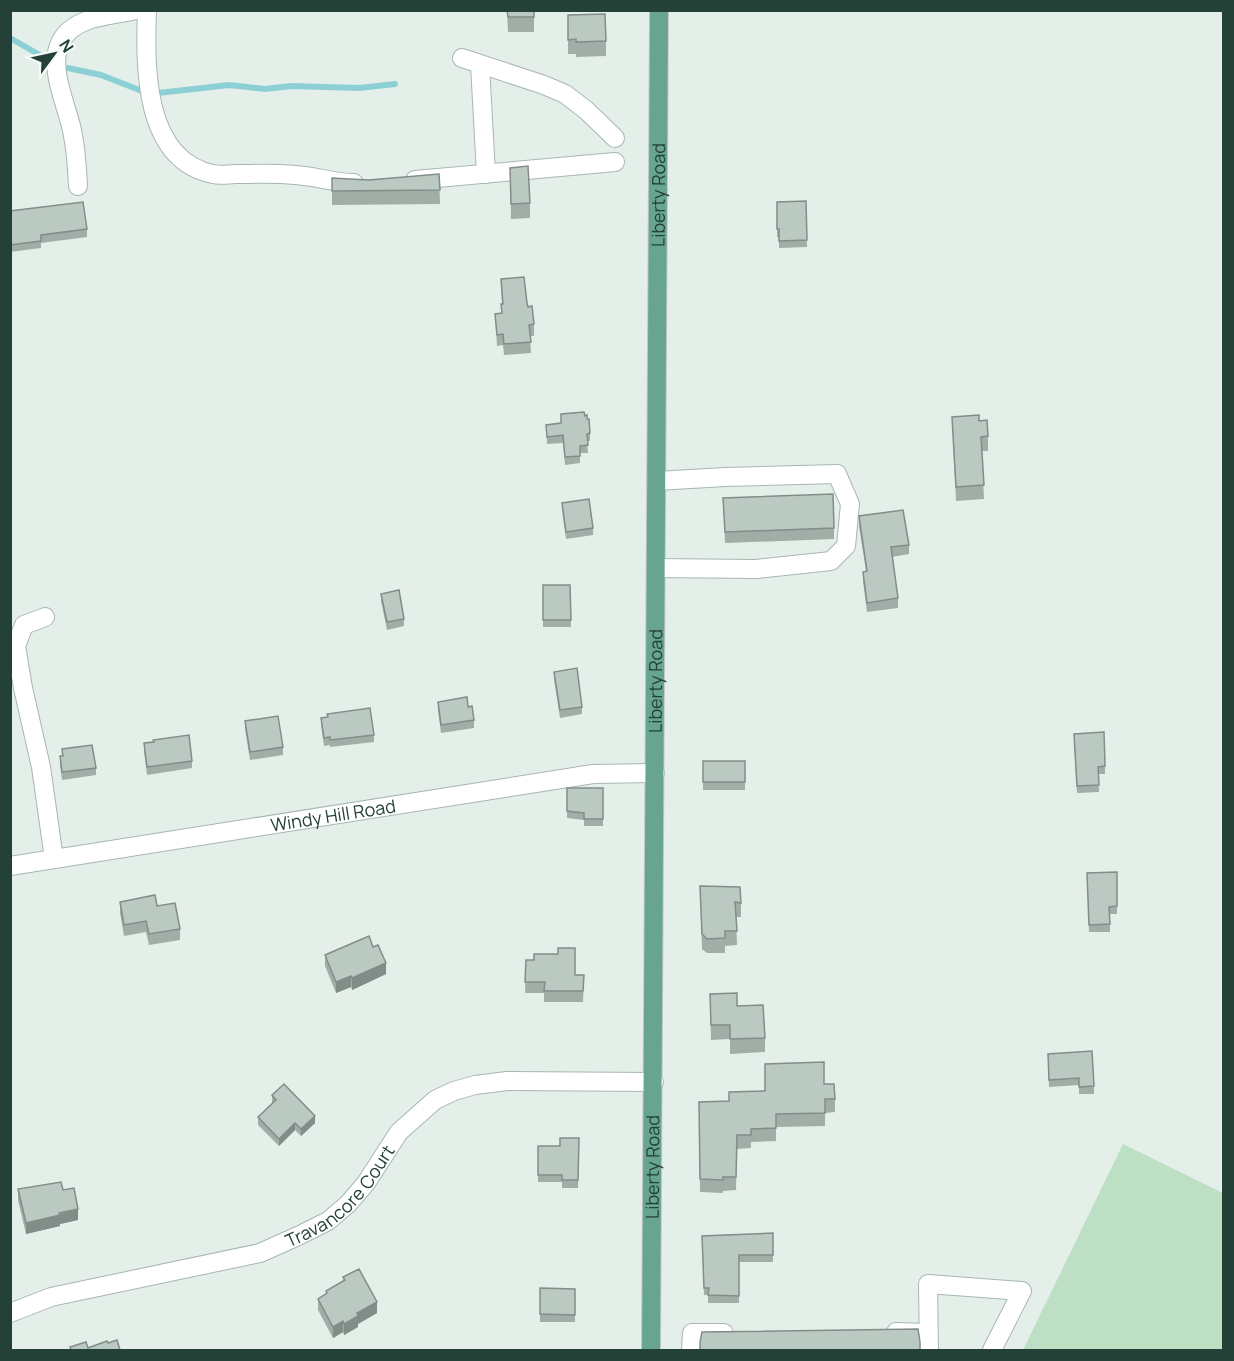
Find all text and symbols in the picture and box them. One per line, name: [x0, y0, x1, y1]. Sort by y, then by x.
north arrow: [24, 24, 84, 84]
text: N: [54, 35, 79, 57]
street label: Liberty Road: [646, 143, 670, 247]
street label: Liberty Road: [643, 629, 667, 733]
street label: Windy Hill Road: [269, 793, 397, 837]
street label: Liberty Road: [640, 1115, 664, 1219]
street label: Travancore Court: [281, 1140, 400, 1252]

